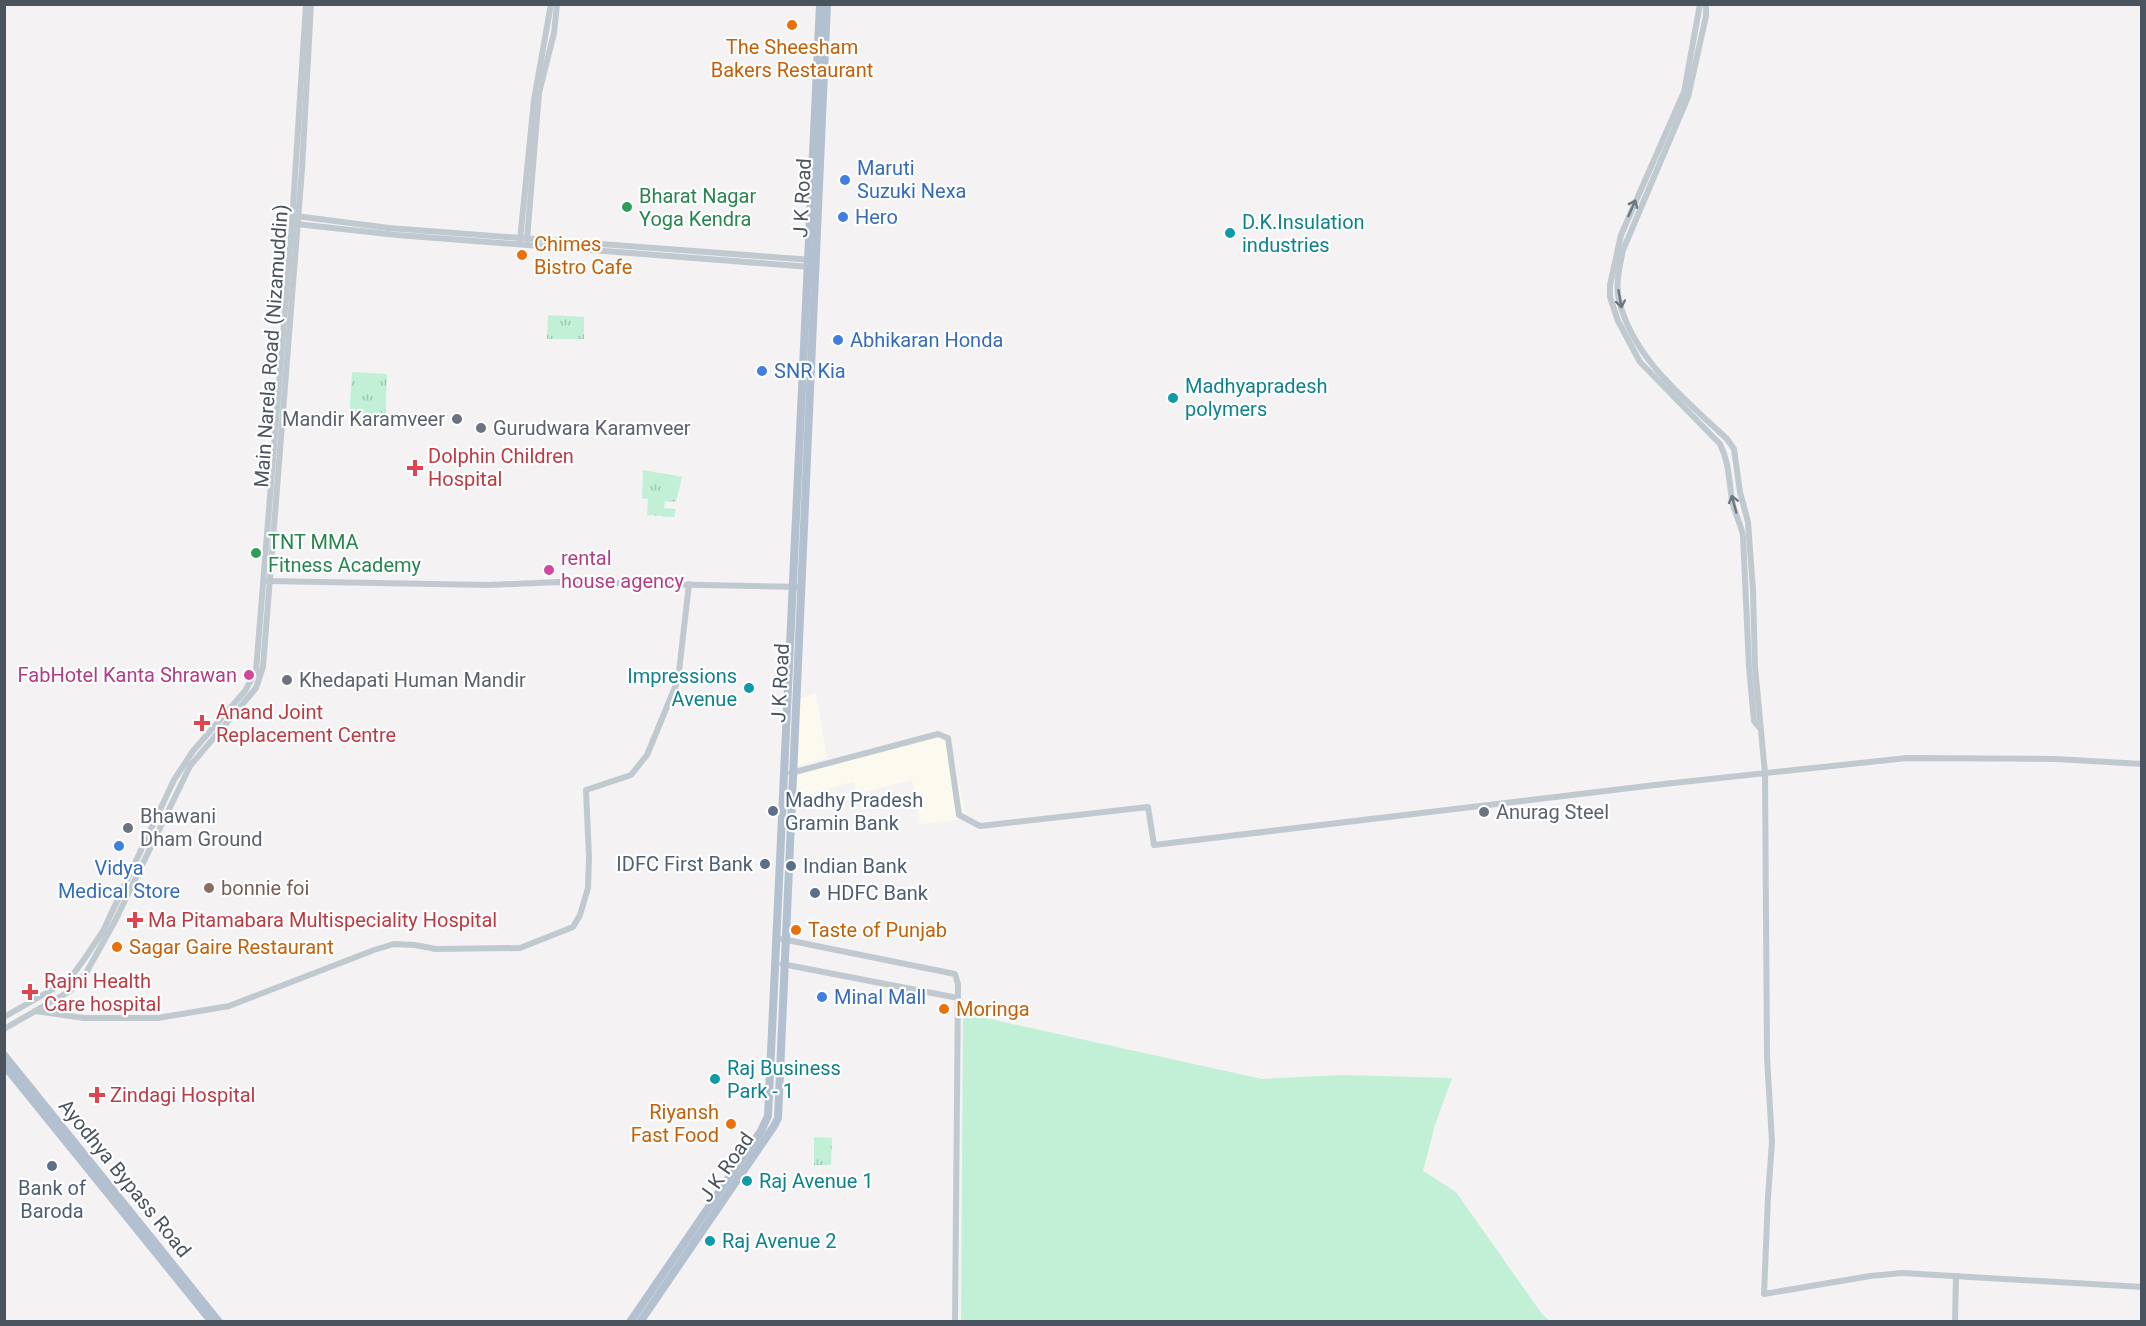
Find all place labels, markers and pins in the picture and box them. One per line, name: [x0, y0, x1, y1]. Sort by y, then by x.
marker: The Sheesham Bakers Restaurant: [785, 18, 799, 32]
place label: The Sheesham Bakers Restaurant: [711, 35, 873, 82]
place label: Maruti Suzuki Nexa: [857, 156, 966, 203]
marker: Maruti Suzuki Nexa: [838, 173, 852, 187]
place label: Bharat Nagar Yoga Kendra: [639, 184, 756, 231]
marker: Bharat Nagar Yoga Kendra: [620, 200, 634, 214]
place label: Hero: [855, 205, 898, 229]
marker: Hero: [836, 210, 850, 224]
place label: D.K.Insulation industries: [1242, 210, 1365, 257]
marker: D.K.Insulation industries: [1223, 226, 1237, 240]
place label: Chimes Bistro Cafe: [534, 232, 632, 279]
marker: Chimes Bistro Cafe: [515, 248, 529, 262]
place label: Abhikaran Honda: [850, 328, 1003, 352]
marker: Abhikaran Honda: [831, 333, 845, 347]
place label: SNR Kia: [774, 359, 846, 383]
marker: SNR Kia: [755, 364, 769, 378]
place label: Madhyapradesh polymers: [1185, 374, 1328, 421]
marker: Madhyapradesh polymers: [1166, 391, 1180, 405]
place label: Mandir Karamveer: [282, 407, 445, 431]
marker: Mandir Karamveer: [450, 412, 464, 426]
place label: Gurudwara Karamveer: [493, 416, 691, 440]
marker: Gurudwara Karamveer: [474, 421, 488, 435]
place label: Dolphin Children Hospital: [428, 444, 574, 491]
marker: Dolphin Children Hospital: [406, 459, 424, 477]
place label: TNT MMA Fitness Academy: [268, 530, 422, 577]
marker: TNT MMA Fitness Academy: [249, 546, 263, 560]
place label: rental house agency: [561, 546, 685, 593]
marker: rental house agency: [542, 563, 556, 577]
place label: FabHotel Kanta Shrawan: [18, 663, 237, 687]
place label: Impressions Avenue: [627, 664, 737, 711]
marker: FabHotel Kanta Shrawan: [242, 668, 256, 682]
place label: Khedapati Human Mandir: [299, 668, 526, 692]
marker: Khedapati Human Mandir: [280, 673, 294, 687]
marker: Impressions Avenue: [742, 681, 756, 695]
place label: Anand Joint Replacement Centre: [216, 700, 396, 747]
marker: Anand Joint Replacement Centre: [193, 714, 211, 732]
place label: Madhy Pradesh Gramin Bank: [785, 788, 923, 835]
place label: Anurag Steel: [1496, 800, 1609, 824]
place label: Bhawani Dham Ground: [140, 804, 262, 851]
marker: Madhy Pradesh Gramin Bank: [766, 804, 780, 818]
marker: Anurag Steel: [1477, 805, 1491, 819]
marker: Bhawani Dham Ground: [121, 821, 135, 835]
marker: Vidya Medical Store: [112, 839, 126, 853]
place label: IDFC First Bank: [616, 852, 754, 876]
place label: Indian Bank: [803, 854, 908, 878]
place label: Vidya Medical Store: [58, 856, 180, 903]
marker: IDFC First Bank: [758, 857, 772, 871]
marker: Indian Bank: [784, 859, 798, 873]
place label: bonnie foi: [221, 876, 309, 900]
marker: bonnie foi: [202, 881, 216, 895]
place label: HDFC Bank: [827, 881, 929, 905]
marker: HDFC Bank: [808, 886, 822, 900]
place label: Ma Pitamabara Multispeciality Hospital: [148, 908, 497, 932]
marker: Ma Pitamabara Multispeciality Hospital: [126, 911, 144, 929]
place label: Taste of Punjab: [808, 918, 947, 942]
marker: Taste of Punjab: [789, 923, 803, 937]
place label: Sagar Gaire Restaurant: [129, 935, 334, 959]
marker: Sagar Gaire Restaurant: [110, 940, 124, 954]
place label: Rajni Health Care hospital: [44, 969, 161, 1016]
marker: Rajni Health Care hospital: [21, 983, 39, 1001]
place label: Minal Mall: [834, 985, 926, 1009]
marker: Minal Mall: [815, 990, 829, 1004]
place label: Moringa: [956, 997, 1030, 1021]
marker: Moringa: [937, 1002, 951, 1016]
place label: Raj Business Park - 1: [727, 1056, 841, 1103]
marker: Raj Business Park - 1: [708, 1072, 722, 1086]
place label: Zindagi Hospital: [110, 1083, 255, 1107]
marker: Zindagi Hospital: [88, 1086, 106, 1104]
place label: Riyansh Fast Food: [631, 1100, 719, 1147]
marker: Riyansh Fast Food: [724, 1117, 738, 1131]
marker: Bank of Baroda: [45, 1159, 59, 1173]
place label: Raj Avenue 1: [759, 1169, 874, 1193]
marker: Raj Avenue 1: [740, 1174, 754, 1188]
place label: Bank of Baroda: [18, 1176, 86, 1223]
place label: Raj Avenue 2: [722, 1229, 837, 1253]
marker: Raj Avenue 2: [703, 1234, 717, 1248]

